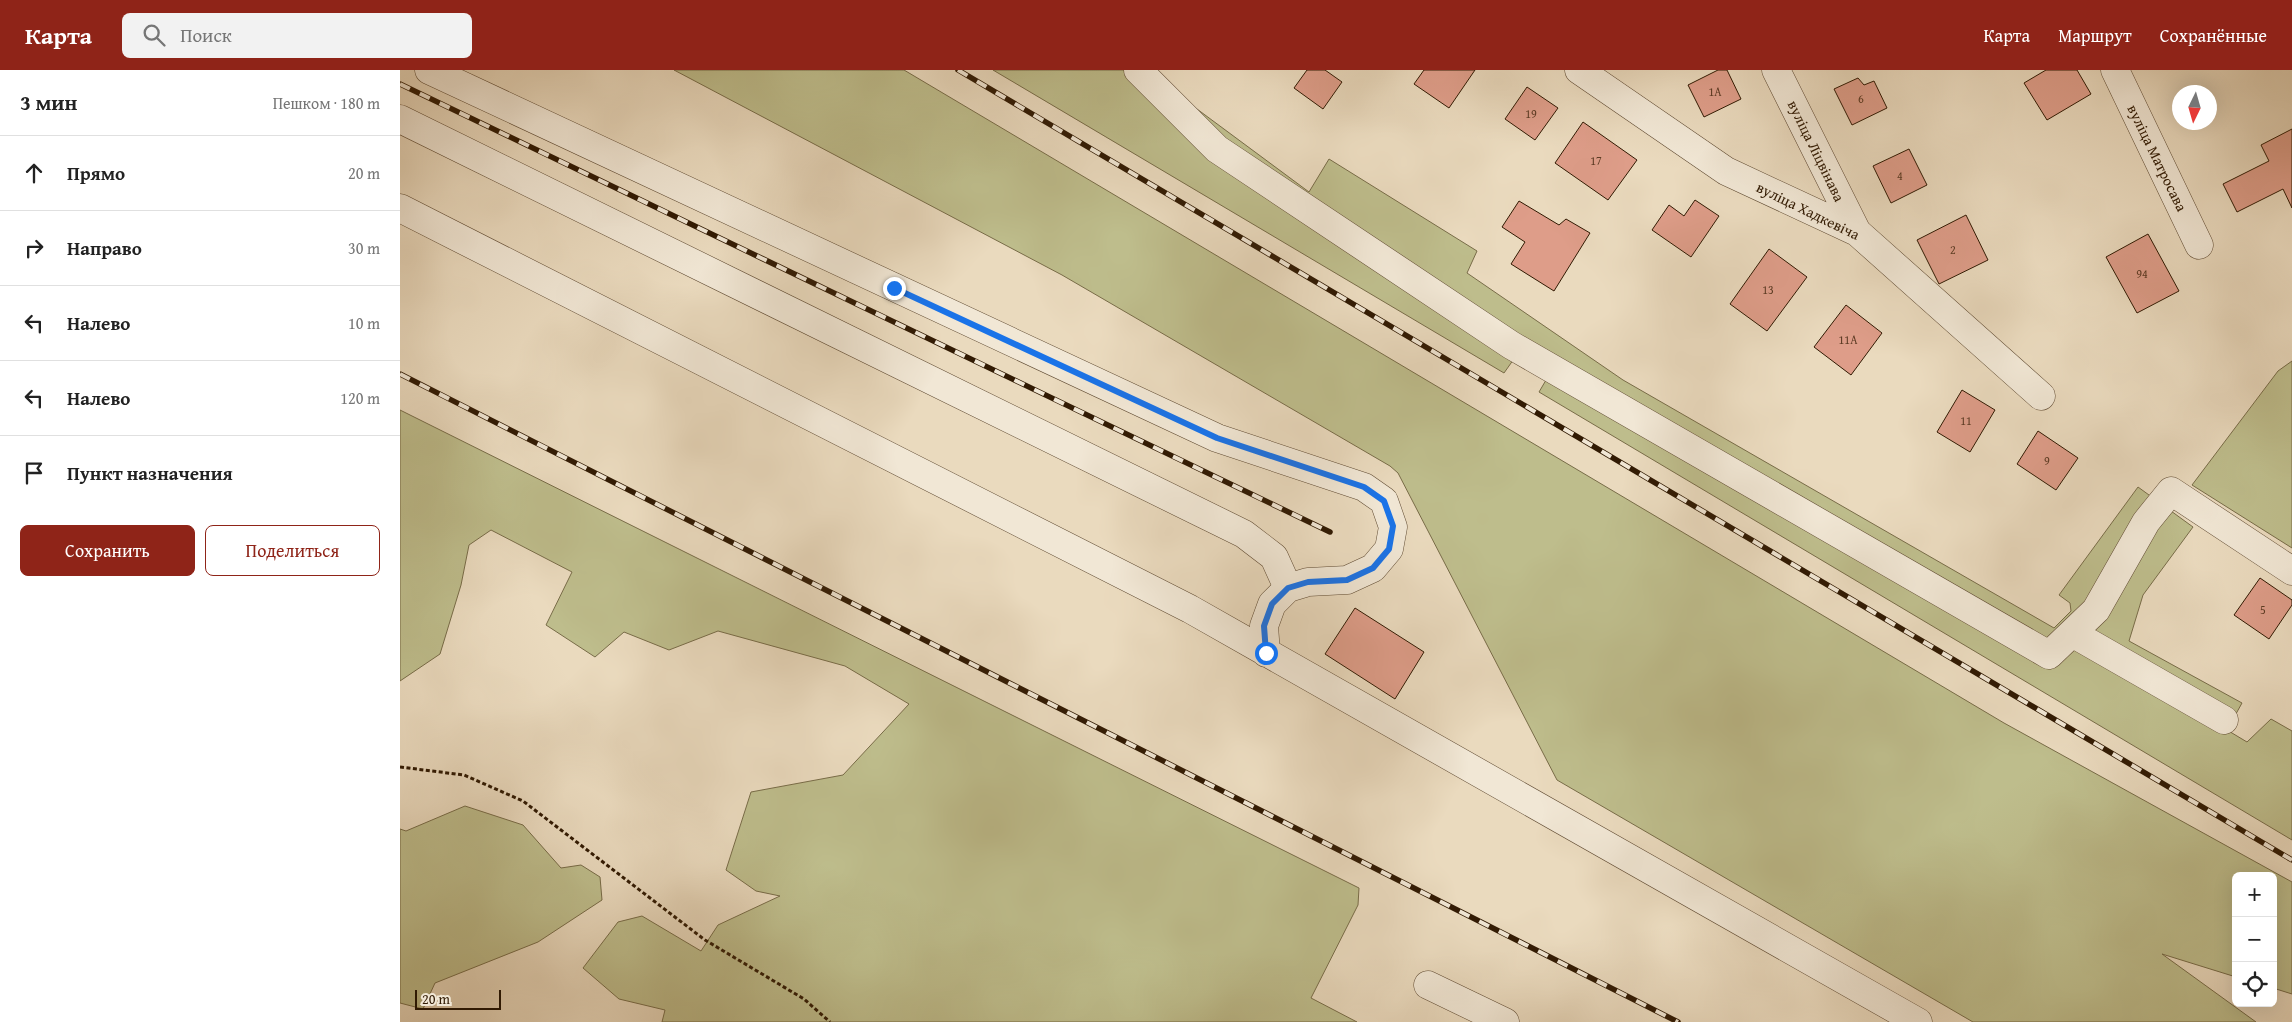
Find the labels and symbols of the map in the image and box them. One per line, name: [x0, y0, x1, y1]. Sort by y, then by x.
house number: 1А: [1708, 83, 1722, 100]
north arrow: [2172, 85, 2217, 130]
house number: 6: [1858, 90, 1864, 107]
street label: вуліца Ліцвінава: [1783, 97, 1850, 206]
street label: вуліца Матросава: [2122, 101, 2193, 216]
house number: 19: [1525, 105, 1537, 122]
house number: 17: [1590, 152, 1602, 169]
house number: 4: [1897, 167, 1903, 184]
street label: вуліца Хадкевіча: [1753, 176, 1864, 245]
house number: 2: [1950, 241, 1956, 258]
house number: 94: [2136, 265, 2148, 282]
route end: [883, 277, 906, 300]
house number: 13: [1762, 281, 1774, 298]
house number: 11А: [1839, 331, 1858, 348]
house number: 11: [1960, 412, 1972, 429]
house number: 9: [2044, 452, 2050, 469]
house number: 5: [2260, 601, 2266, 618]
route start: [1255, 642, 1278, 665]
scale bar: [415, 987, 501, 1010]

